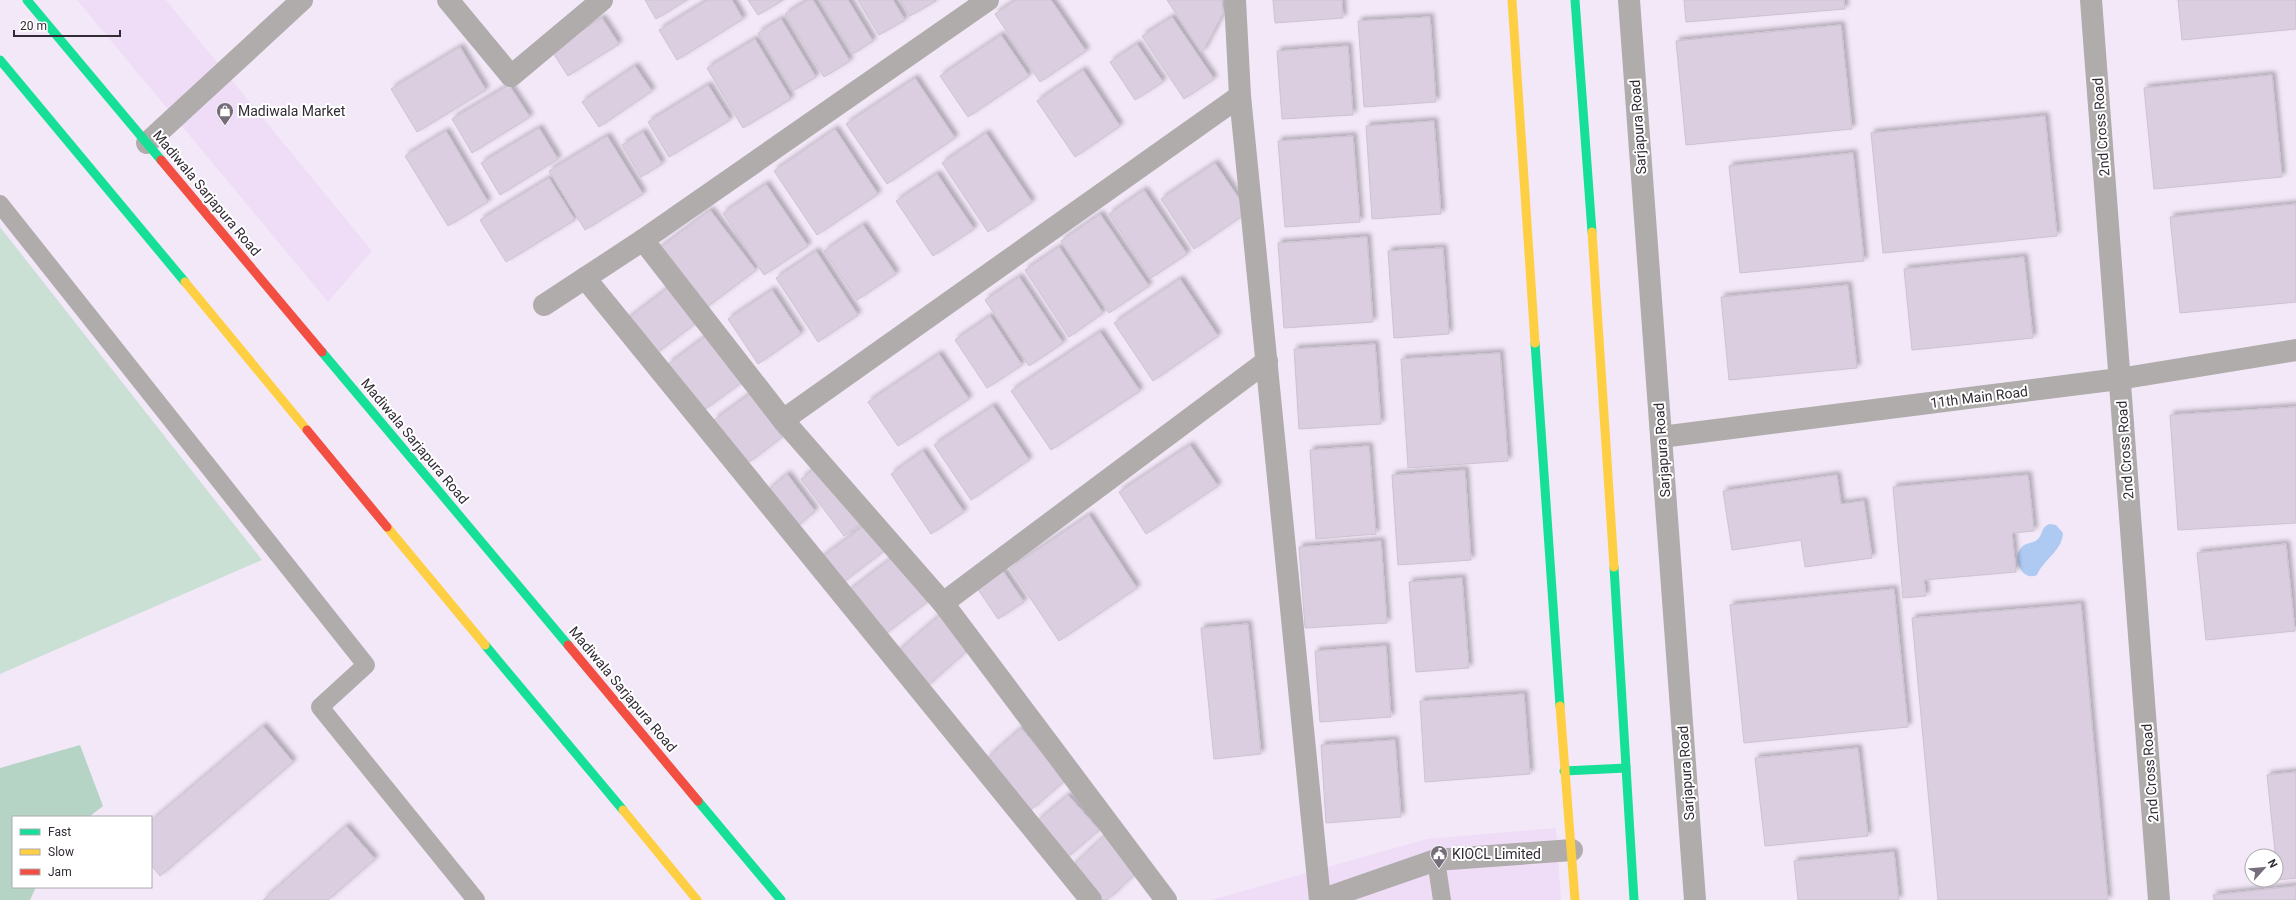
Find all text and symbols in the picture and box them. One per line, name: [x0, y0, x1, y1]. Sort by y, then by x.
scale bar: [14, 12, 120, 38]
text: 20 m: [20, 19, 47, 33]
street label: 2nd Cross Road: [2090, 77, 2112, 177]
street label: Sarjapura Road: [1627, 79, 1649, 175]
shop icon: Madiwala Market: [215, 101, 235, 126]
place label: Madiwala Market: [238, 103, 346, 119]
street label: Madiwala Sarjapura Road: [150, 127, 264, 259]
street label: Madiwala Sarjapura Road: [358, 375, 472, 507]
street label: 11th Main Road: [1929, 383, 2029, 411]
street label: 2nd Cross Road: [2114, 400, 2136, 500]
street label: Sarjapura Road: [1651, 402, 1673, 498]
street label: Madiwala Sarjapura Road: [566, 623, 680, 755]
street label: 2nd Cross Road: [2139, 723, 2161, 823]
street label: Sarjapura Road: [1675, 725, 1697, 821]
legend: [12, 816, 152, 888]
text: Fast: [48, 825, 71, 839]
public building icon: KIOCL Limited: [1429, 844, 1449, 869]
text: Slow: [48, 845, 74, 859]
place label: KIOCL Limited: [1452, 846, 1541, 862]
north arrow: [2244, 848, 2284, 888]
text: N: [2265, 857, 2280, 870]
text: Jam: [48, 865, 72, 879]

